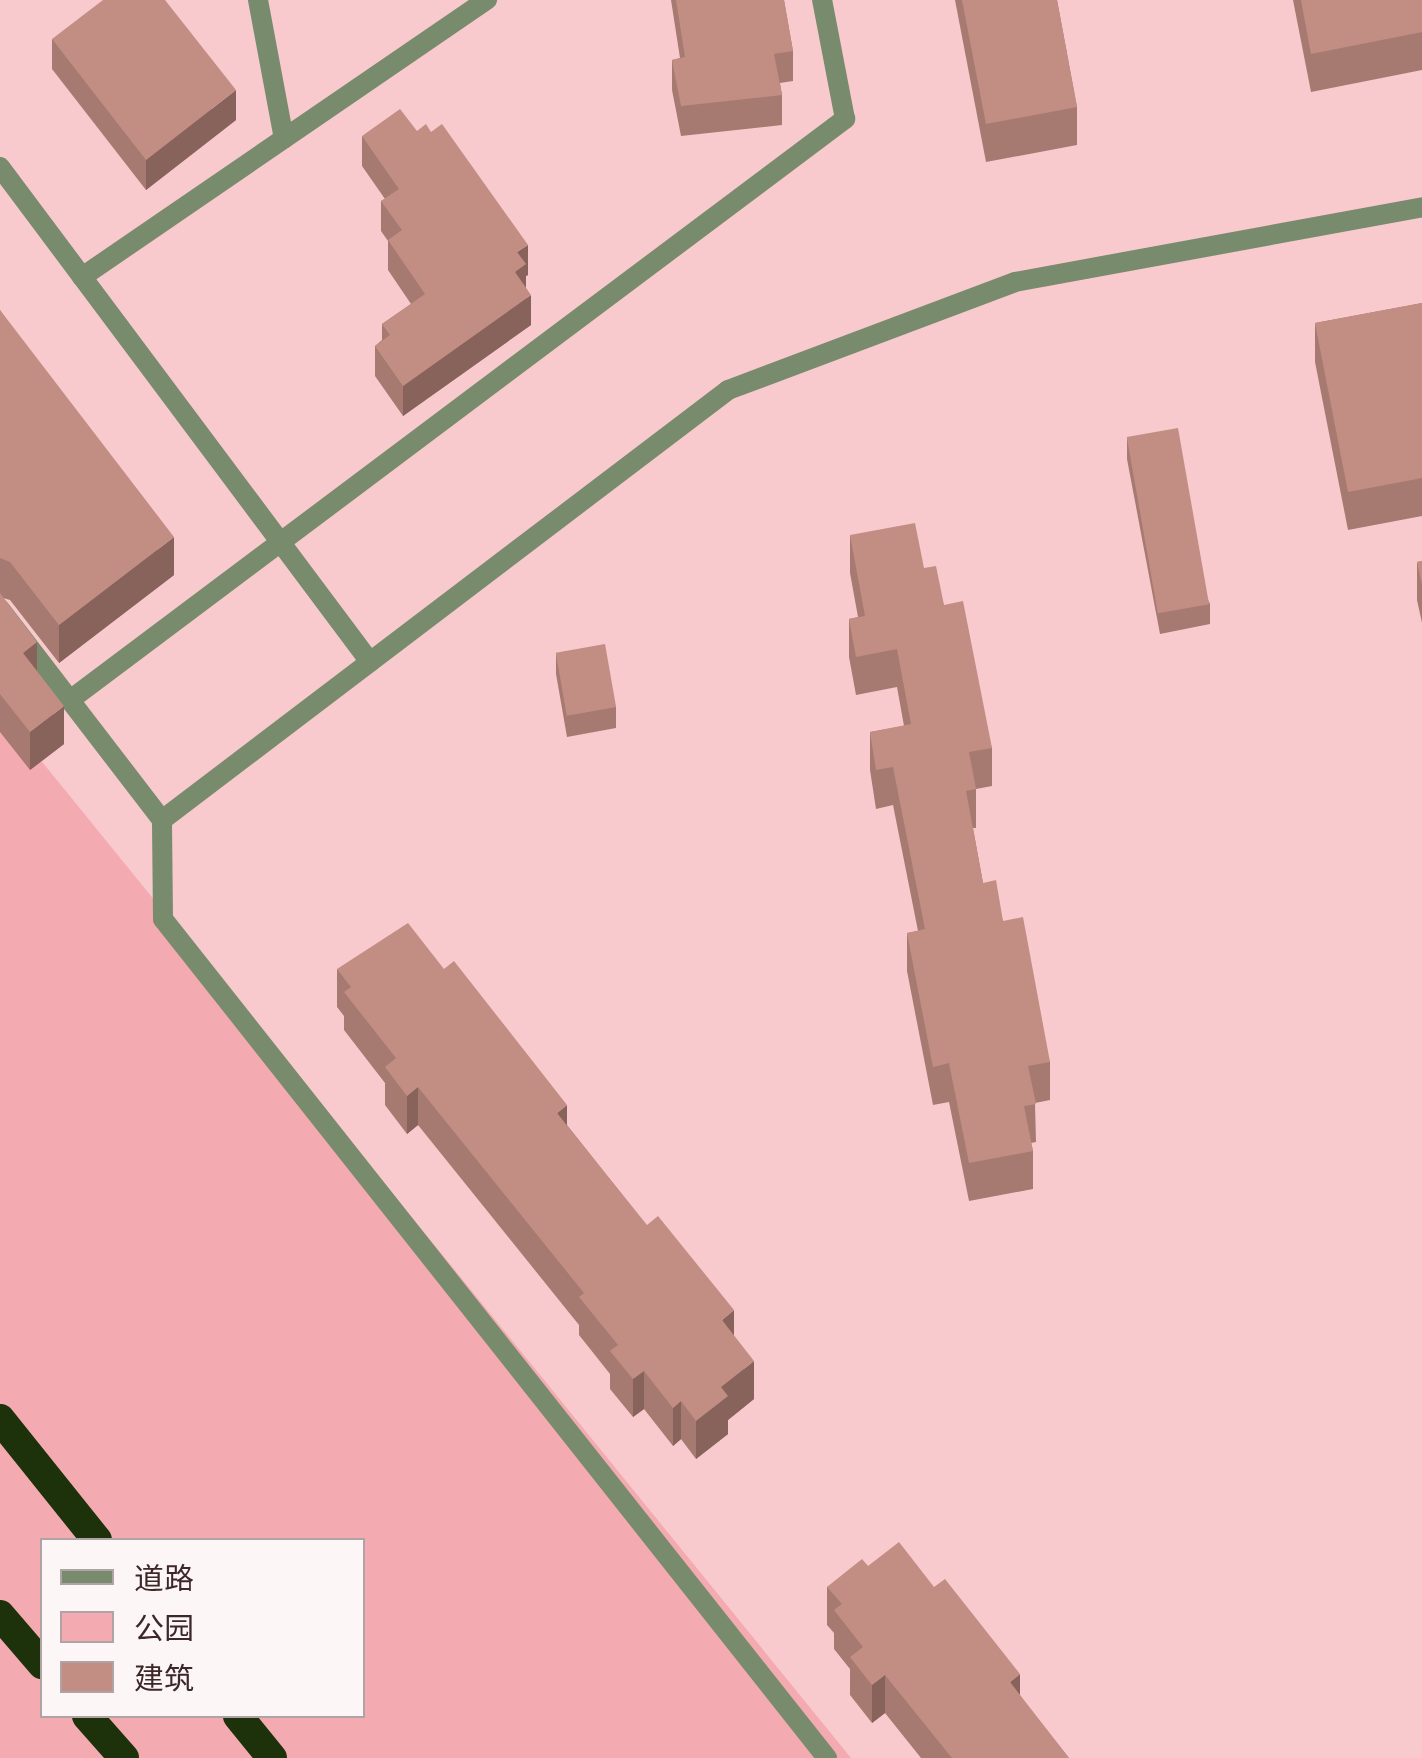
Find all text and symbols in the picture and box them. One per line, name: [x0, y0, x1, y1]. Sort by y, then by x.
legend: [40, 1538, 365, 1718]
text: 道路: [134, 1555, 194, 1601]
text: 公园: [134, 1605, 194, 1651]
text: 建筑: [134, 1655, 194, 1701]

